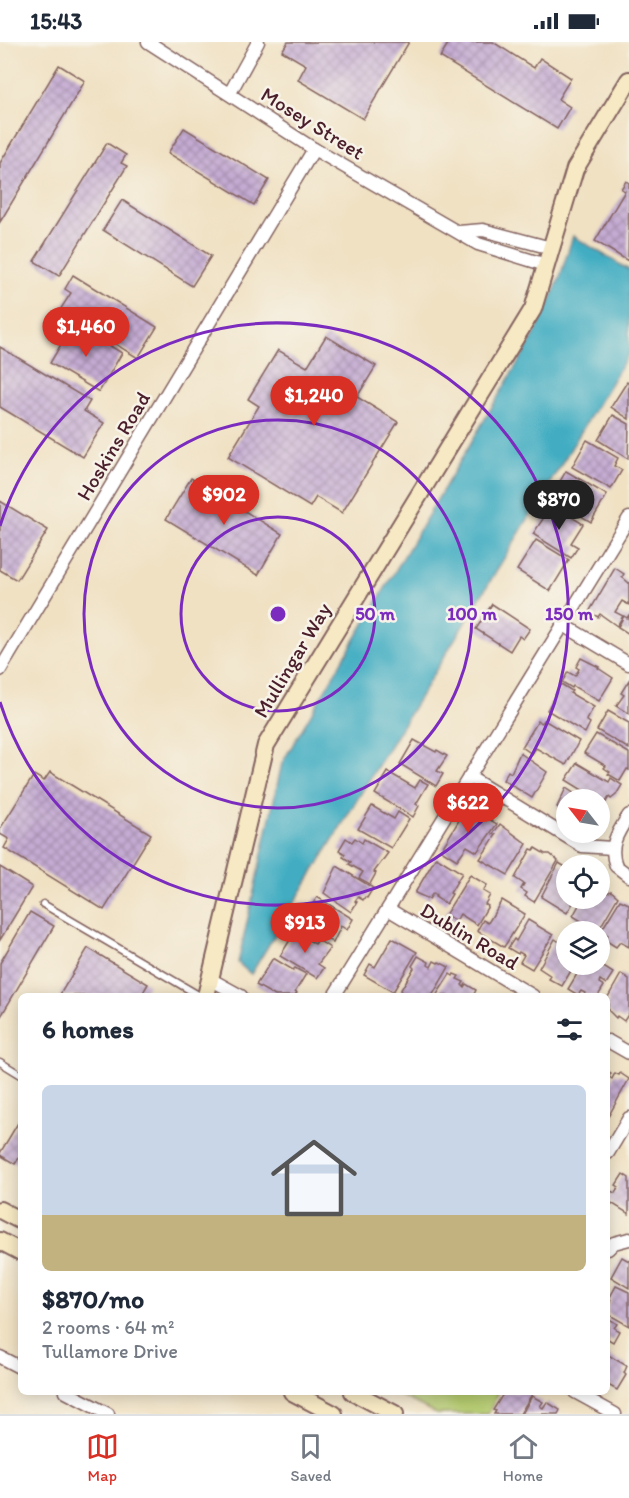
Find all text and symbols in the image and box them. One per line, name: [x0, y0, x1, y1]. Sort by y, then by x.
text: 15:43: [30, 8, 82, 35]
street label: Mosey Street: [257, 81, 369, 165]
pin: $1,460: [37, 307, 135, 358]
text: $1,460: [56, 314, 116, 338]
pin: $1,240: [265, 376, 363, 427]
text: $1,240: [284, 383, 344, 407]
street label: Hoskins Road: [71, 387, 155, 505]
pin: $902: [188, 475, 260, 526]
pin: $870: [523, 480, 595, 531]
text: $902: [202, 482, 246, 506]
text: $870: [537, 487, 581, 511]
street label: Mullingar Way: [248, 598, 336, 722]
text: 50 m: [355, 603, 396, 625]
text: 100 m: [447, 603, 498, 625]
text: 150 m: [545, 603, 594, 625]
centre of rings: [268, 604, 288, 624]
pin: $622: [432, 783, 504, 834]
north arrow: [556, 789, 610, 843]
map controls: [556, 789, 610, 975]
text: $622: [447, 790, 489, 814]
button: locate: [556, 855, 610, 909]
street label: Dublin Road: [416, 897, 524, 975]
pin: $913: [269, 903, 341, 954]
text: $913: [285, 910, 325, 934]
button: layers: [556, 921, 610, 975]
text: 6 homes: [42, 1013, 134, 1045]
icon: filters: [553, 1013, 586, 1046]
icon: home: [260, 1124, 368, 1232]
text: $870/mo: [42, 1283, 144, 1315]
text: 2 rooms · 64 m²: [42, 1315, 174, 1339]
text: Tullamore Drive: [42, 1339, 178, 1363]
tab: Map: [86, 1430, 119, 1485]
tab: Saved: [290, 1430, 331, 1485]
tab: Home: [503, 1430, 543, 1485]

